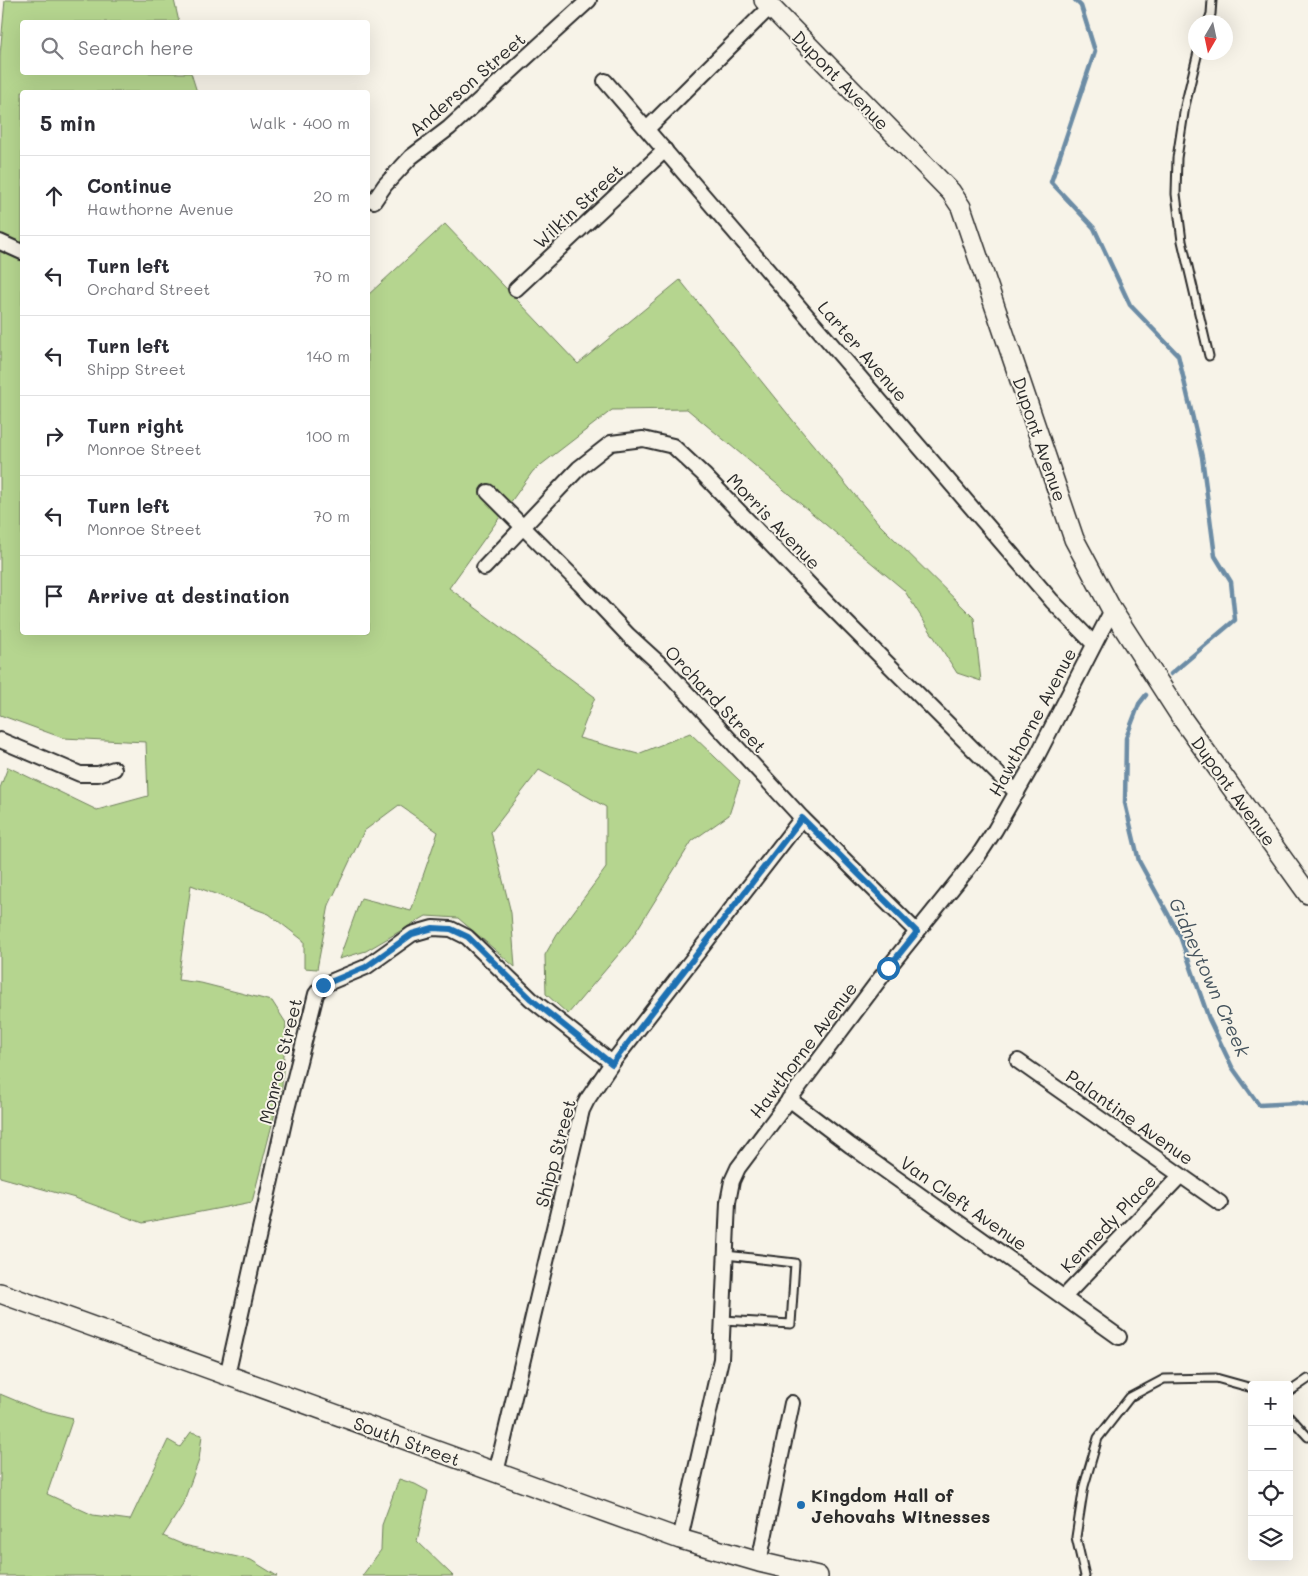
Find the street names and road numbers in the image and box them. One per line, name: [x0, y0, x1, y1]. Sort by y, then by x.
street label: Dupont Avenue: [787, 25, 895, 135]
street label: Anderson Street: [404, 27, 530, 141]
street label: Wilkin Street: [528, 158, 628, 254]
street label: Larter Avenue: [813, 296, 913, 406]
street label: Dupont Avenue: [1008, 374, 1072, 504]
street label: Morris Avenue: [722, 468, 826, 574]
street label: Orchard Street: [660, 640, 772, 758]
street label: Hawthorne Avenue: [983, 644, 1081, 800]
street label: Dupont Avenue: [1186, 731, 1282, 851]
street label: Hawthorne Avenue: [744, 977, 862, 1123]
street label: Monroe Street: [253, 996, 307, 1126]
street label: Palantine Avenue: [1061, 1064, 1199, 1170]
street label: Shipp Street: [529, 1096, 581, 1210]
street label: Van Cleft Avenue: [896, 1150, 1032, 1256]
street label: Kennedy Place: [1055, 1169, 1161, 1277]
street label: South Street: [350, 1411, 464, 1471]

